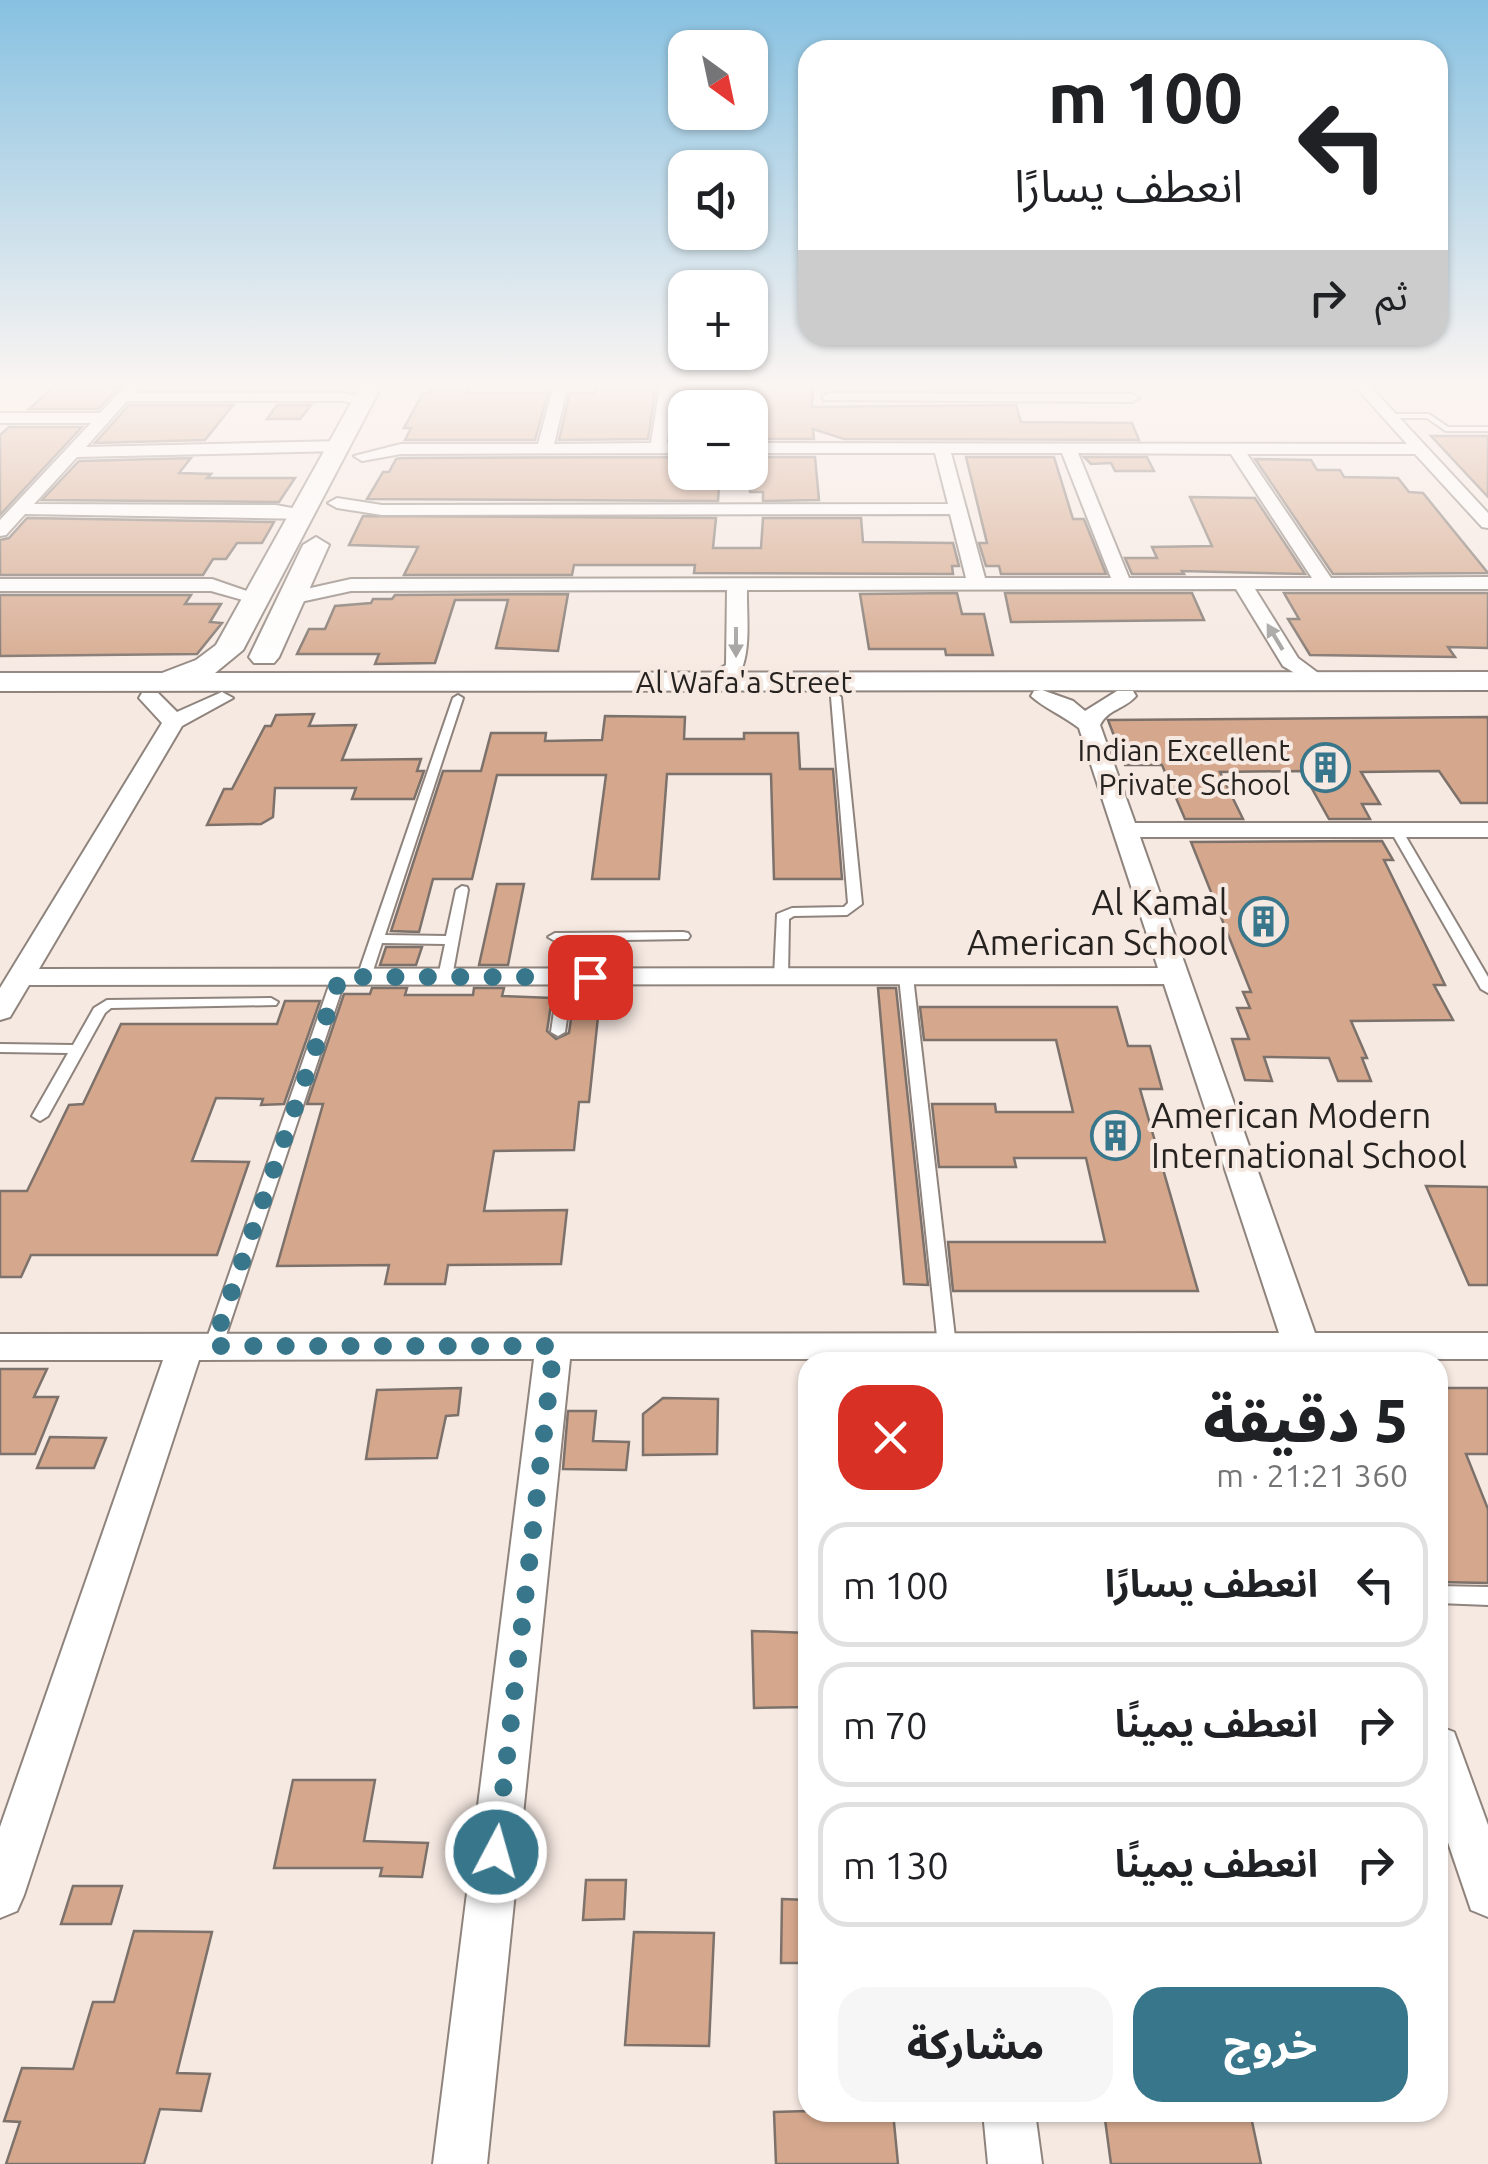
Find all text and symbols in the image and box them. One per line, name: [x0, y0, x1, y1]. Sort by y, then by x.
north arrow: [668, 30, 768, 130]
map controls: [668, 30, 768, 490]
text: 100 m: [1048, 58, 1243, 136]
icon: left: [1278, 80, 1408, 210]
button: sound: [668, 150, 768, 250]
text: انعطف يسارًا: [1014, 160, 1243, 211]
button: +: [668, 270, 768, 370]
icon: right: [1300, 270, 1355, 325]
text: ثم: [1375, 275, 1408, 317]
button: −: [668, 390, 768, 490]
one-way arrow: [1267, 623, 1284, 651]
one-way arrow: [728, 626, 744, 658]
street label: Al Wafa'a Street: [636, 665, 852, 699]
place label: Indian Excellent Private School: [1077, 733, 1290, 801]
building icon: Indian Excellent Private School: [1299, 741, 1351, 793]
place label: Al Kamal American School: [967, 882, 1228, 962]
building icon: Al Kamal American School: [1237, 896, 1289, 948]
pin: [548, 935, 633, 1020]
icon: arrive: [563, 950, 618, 1005]
place label: American Modern International School: [1151, 1095, 1467, 1175]
building icon: American Modern International School: [1090, 1109, 1142, 1161]
button: close: [838, 1385, 943, 1490]
text: 5 دقيقة: [1203, 1386, 1408, 1453]
text: 360 m · 21:21: [1216, 1457, 1408, 1493]
icon: left: [1348, 1557, 1403, 1612]
text: انعطف يسارًا: [1105, 1562, 1318, 1604]
text: 100 m: [843, 1564, 949, 1606]
icon: right: [1348, 1697, 1403, 1752]
text: انعطف يمينًا: [1115, 1702, 1318, 1744]
text: 70 m: [843, 1704, 927, 1746]
position arrow: [444, 1800, 548, 1904]
icon: right: [1348, 1837, 1403, 1892]
text: انعطف يمينًا: [1115, 1842, 1318, 1884]
text: 130 m: [843, 1844, 949, 1886]
button: مشاركة: [838, 1987, 1113, 2102]
button: خروج: [1133, 1987, 1408, 2102]

